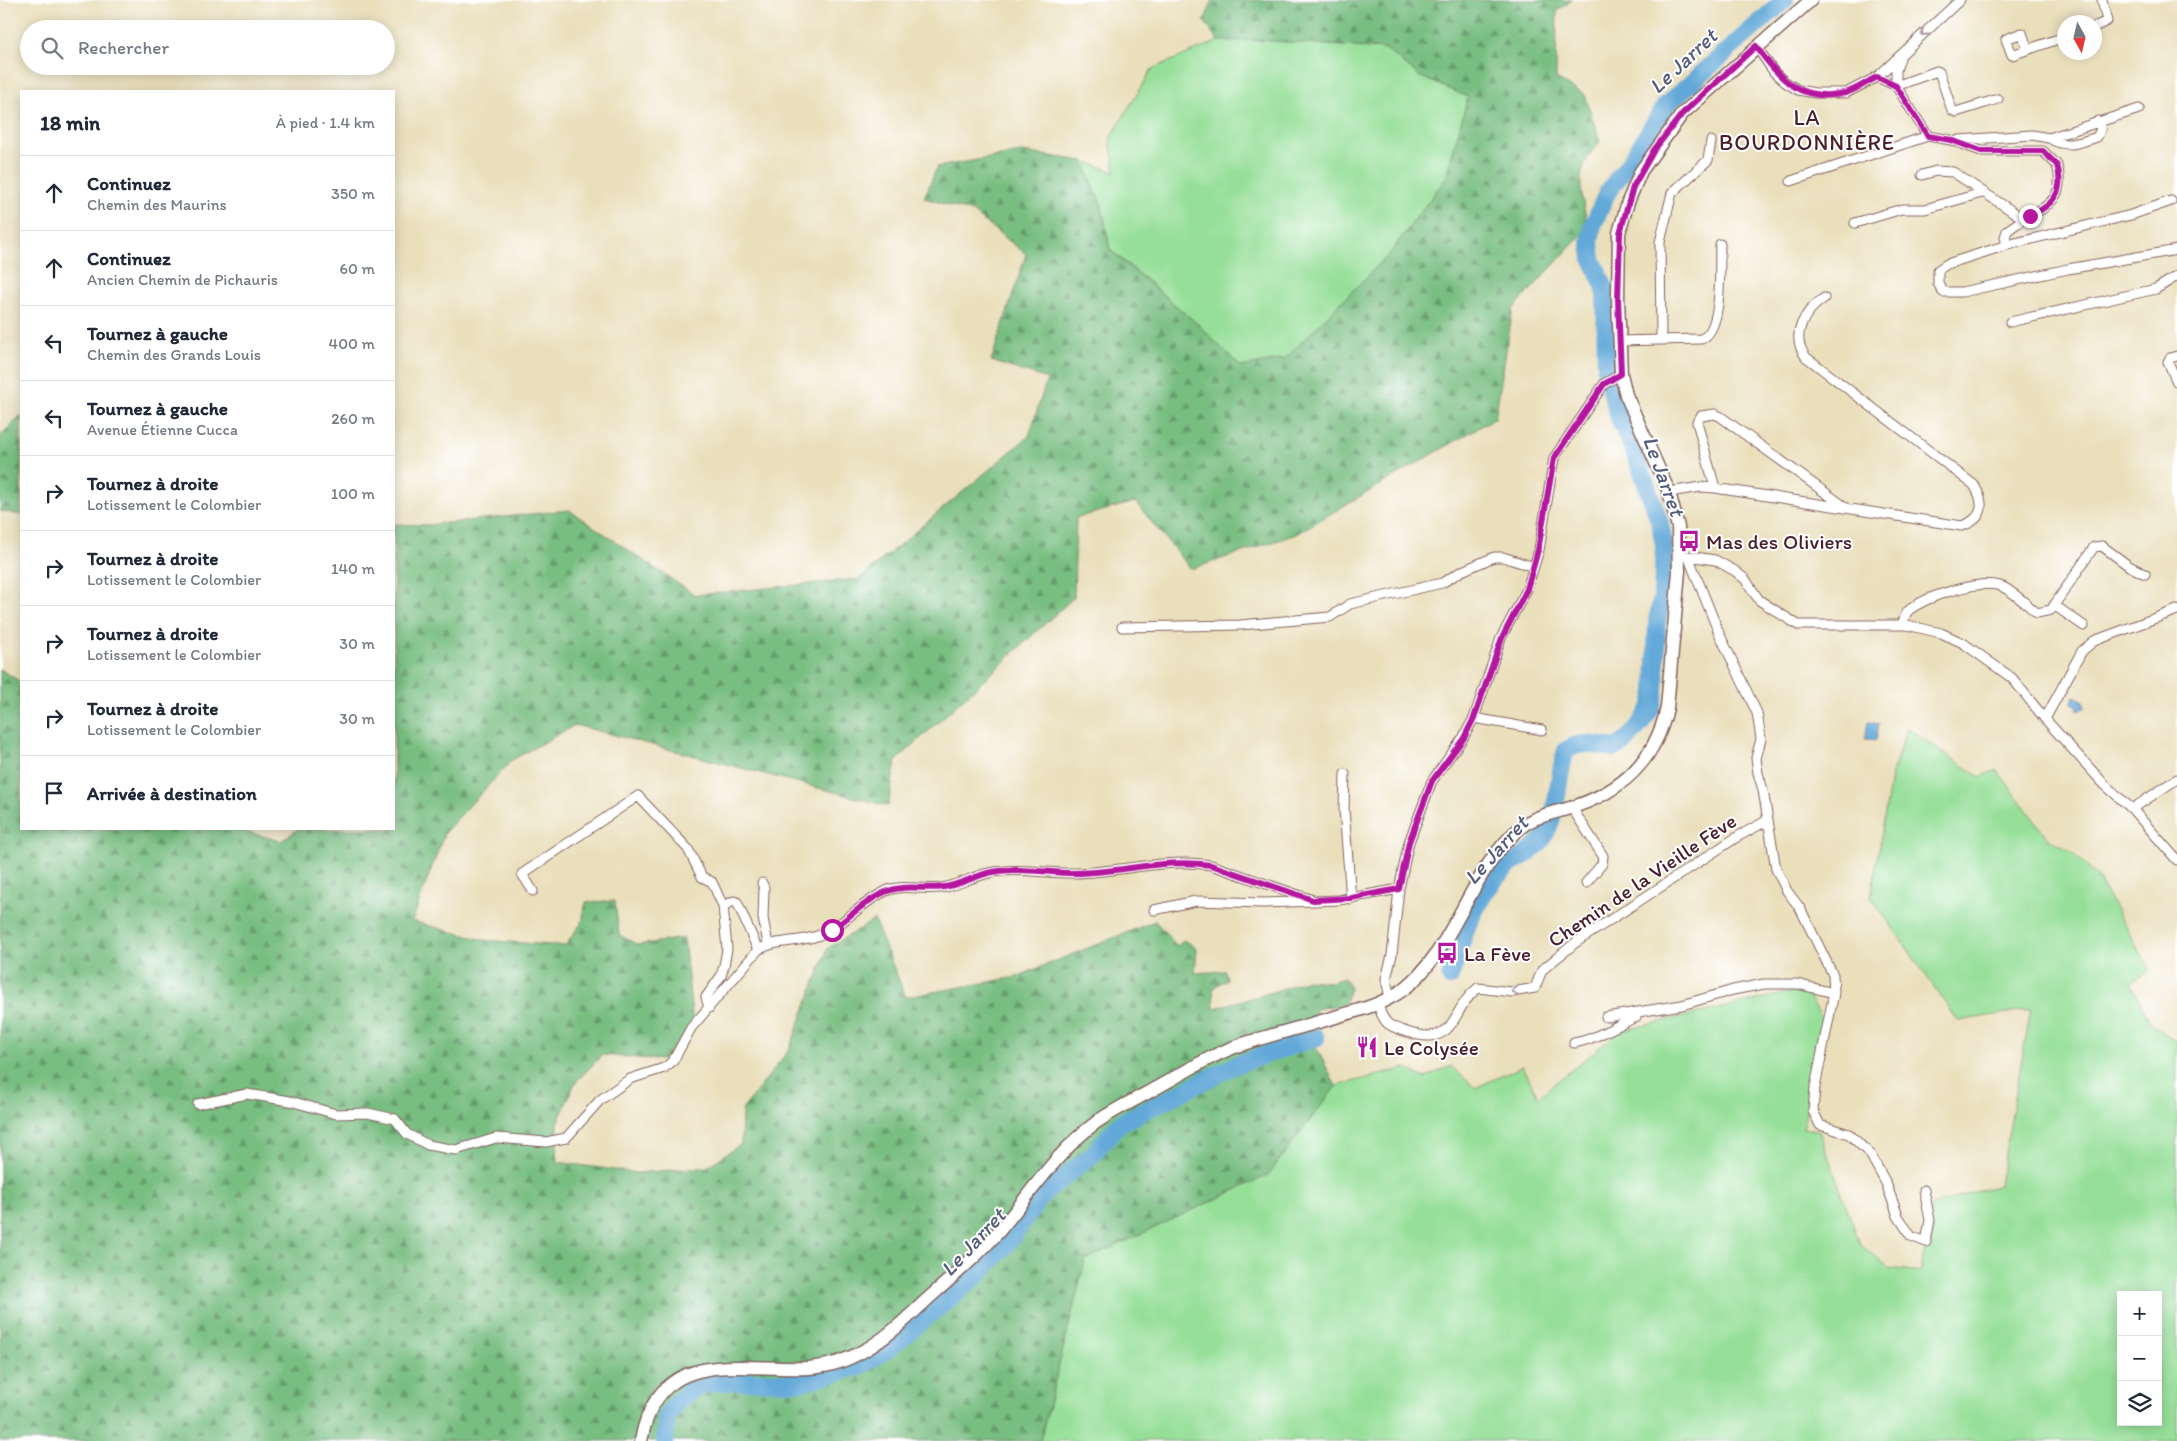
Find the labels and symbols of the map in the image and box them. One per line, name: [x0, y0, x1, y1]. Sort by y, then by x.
north arrow: [2057, 15, 2102, 60]
water label: Le Jarret: [1643, 22, 1724, 99]
one-way arrow: [1921, 27, 1930, 36]
district label: LA BOURDONNIÈRE: [1719, 104, 1895, 156]
route end: [2019, 205, 2042, 228]
water label: Le Jarret: [1637, 432, 1692, 521]
bus stop icon: Mas des Oliviers: [1676, 528, 1702, 554]
place label: Mas des Oliviers: [1706, 529, 1852, 554]
street label: Chemin de la Vieille Fève: [1543, 808, 1741, 952]
water label: Le Jarret: [1458, 809, 1535, 890]
route start: [821, 919, 844, 942]
bus stop icon: La Fève: [1434, 940, 1460, 966]
place label: La Fève: [1464, 941, 1531, 966]
one-way arrow: [1511, 986, 1519, 997]
restaurant icon: Le Colysée: [1354, 1034, 1380, 1060]
place label: Le Colysée: [1384, 1035, 1479, 1060]
water label: Le Jarret: [935, 1201, 1012, 1282]

